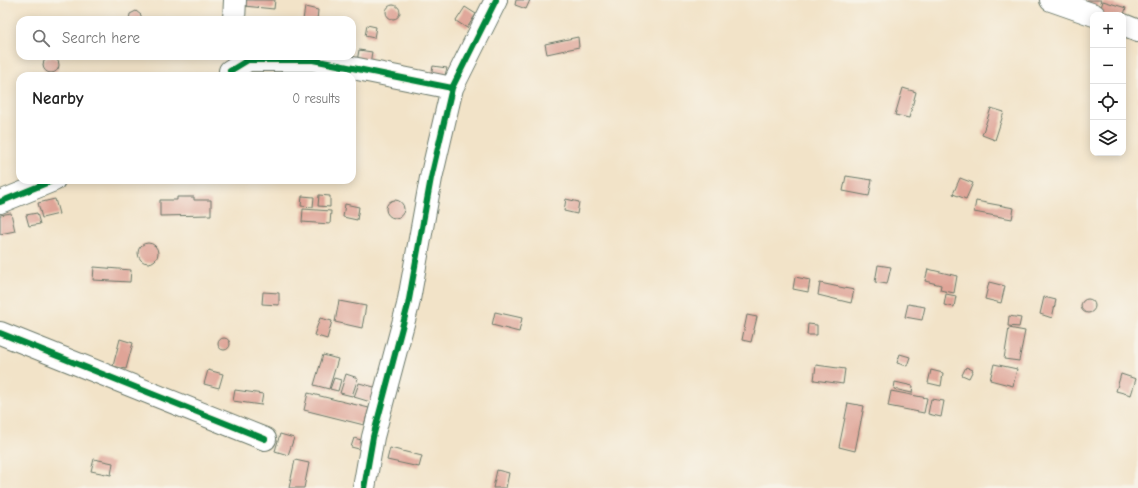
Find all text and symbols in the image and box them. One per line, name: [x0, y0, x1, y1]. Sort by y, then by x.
map controls: [1090, 12, 1126, 156]
button: +: [1090, 12, 1126, 48]
search box: [16, 16, 356, 60]
icon: search: [30, 27, 52, 49]
text: Search here: [62, 29, 140, 47]
button: −: [1090, 48, 1126, 84]
button: locate: [1090, 84, 1126, 120]
text: Nearby: [32, 89, 83, 108]
text: 0 results: [292, 91, 340, 106]
button: layers: [1090, 120, 1126, 156]

